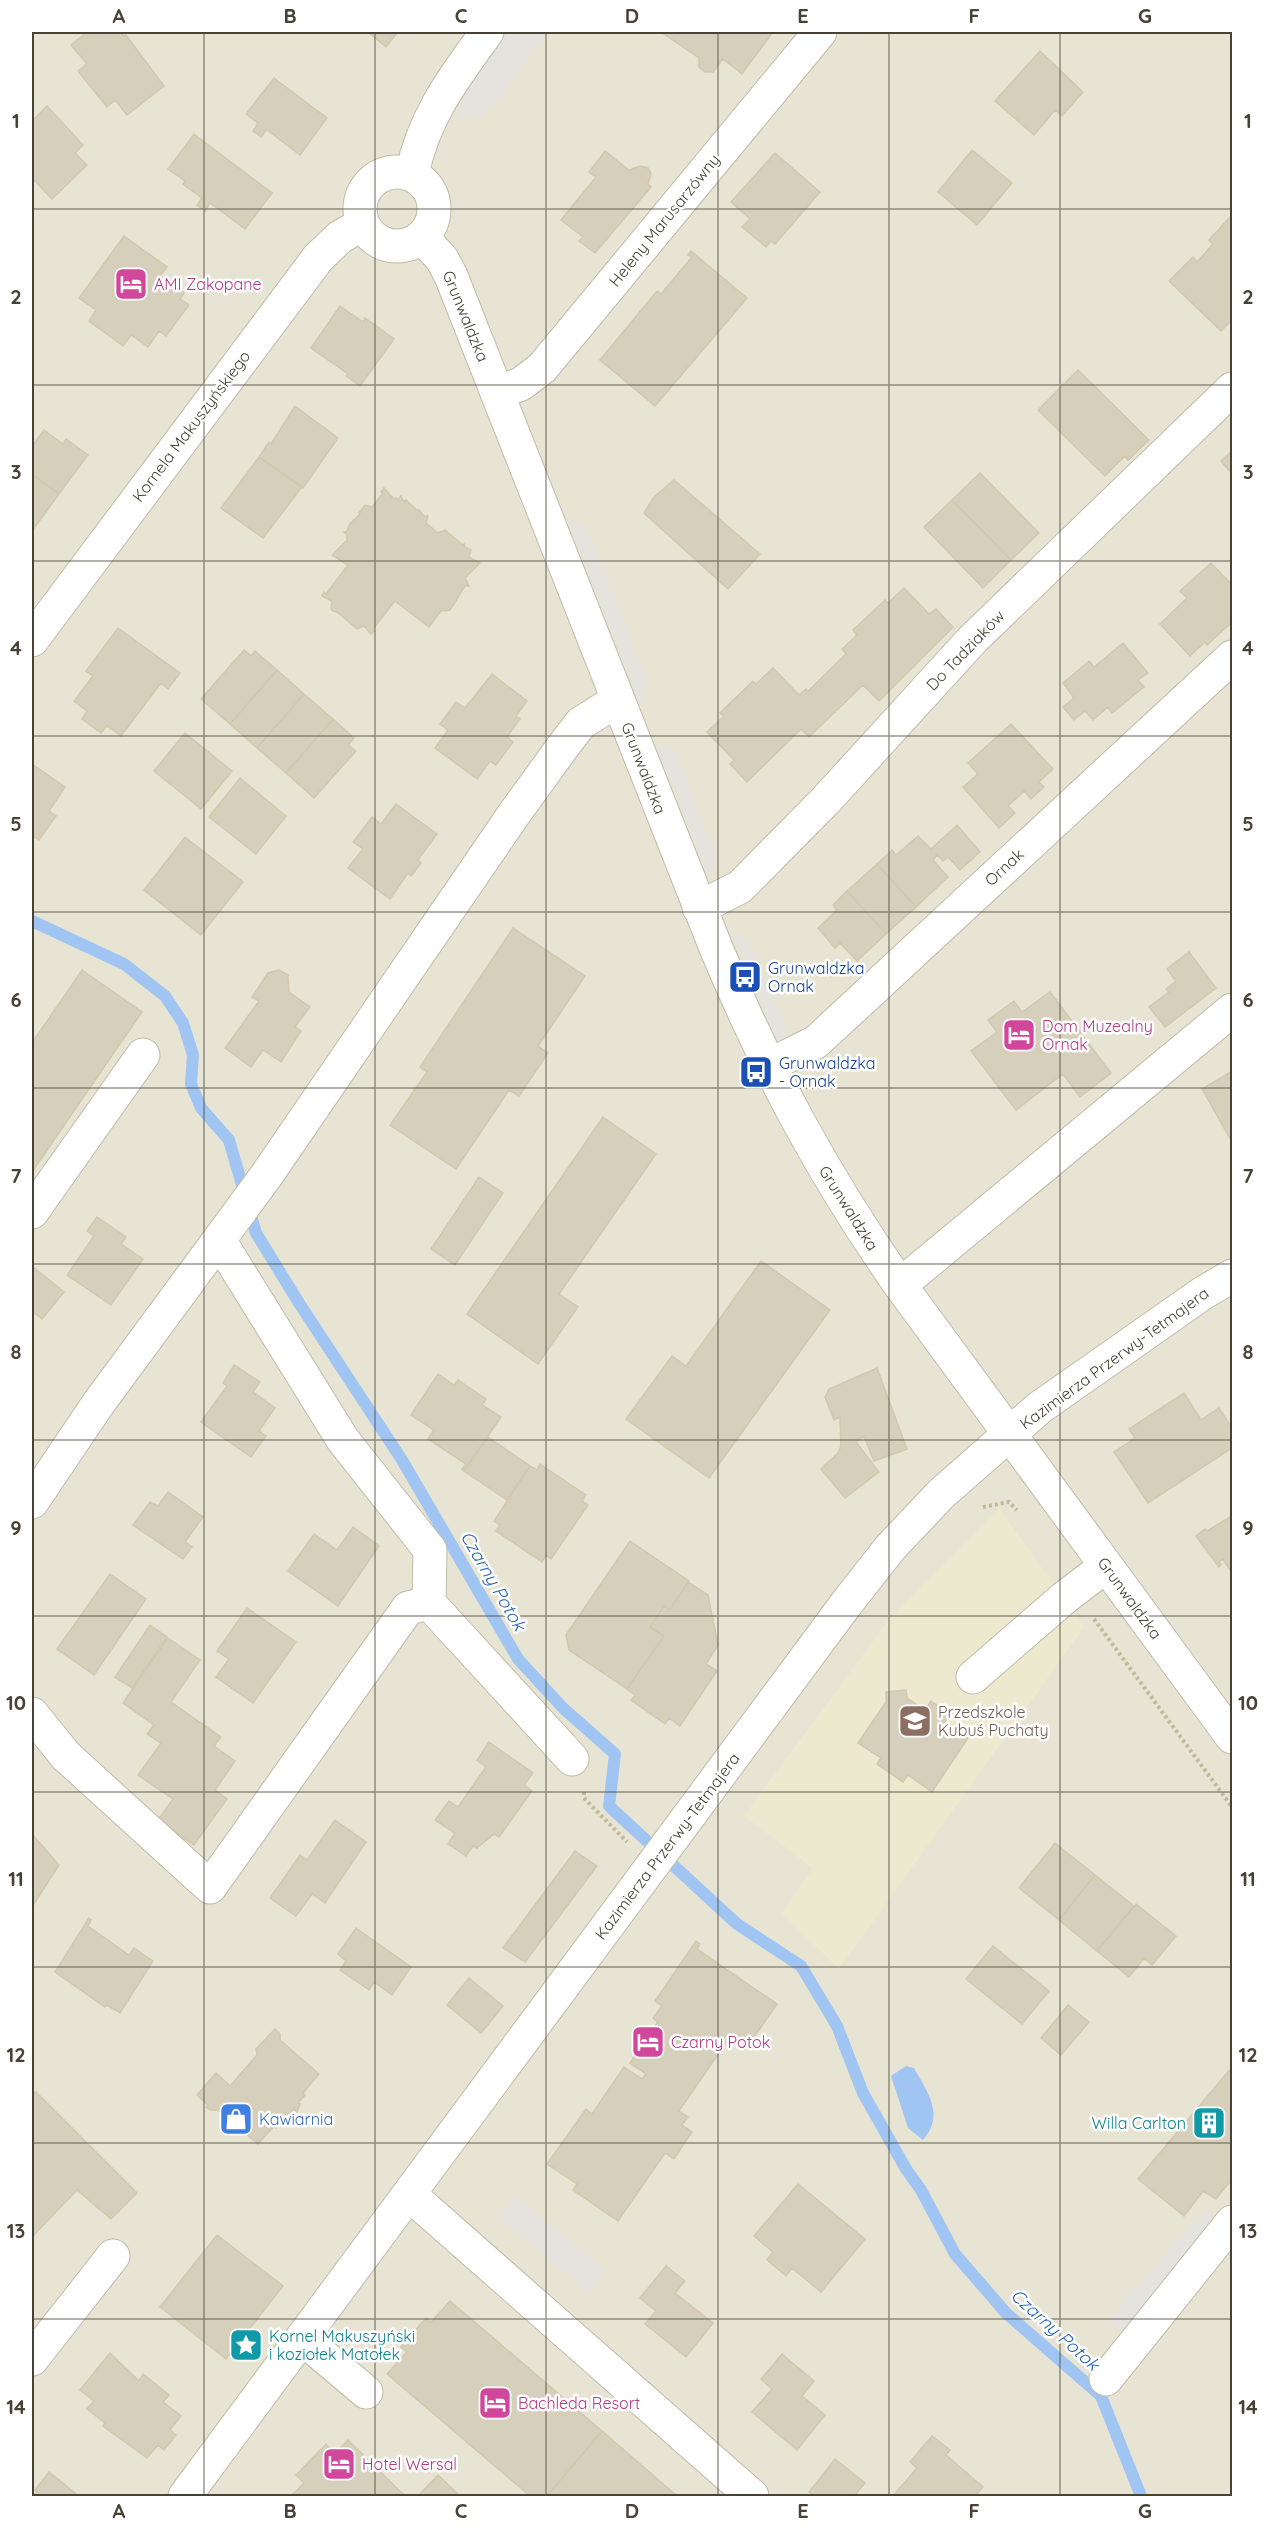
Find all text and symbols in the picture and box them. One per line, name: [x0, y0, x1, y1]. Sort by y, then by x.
text: A: [113, 3, 126, 28]
text: B: [283, 3, 297, 28]
text: C: [455, 3, 468, 28]
text: D: [625, 3, 639, 28]
text: E: [797, 3, 809, 28]
text: F: [968, 3, 980, 28]
text: G: [1138, 3, 1152, 28]
text: 1: [12, 108, 20, 133]
text: 1: [1244, 108, 1252, 133]
street label: Heleny Marusarzówny: [604, 150, 724, 290]
hotel icon: AMI Zakopane: [113, 266, 149, 302]
street label: Grunwaldzka: [439, 268, 493, 364]
place label: AMI Zakopane: [154, 274, 262, 294]
text: 2: [10, 284, 22, 309]
text: 2: [1242, 284, 1254, 309]
street label: Kornela Makuszyńskiego: [128, 346, 254, 506]
text: 3: [11, 459, 21, 484]
text: 3: [1243, 459, 1253, 484]
street label: Do Tadziaków: [922, 606, 1008, 694]
text: 4: [10, 635, 22, 660]
text: 4: [1242, 635, 1254, 660]
street label: Grunwaldzka: [617, 719, 671, 817]
text: 5: [10, 811, 22, 836]
text: 5: [1242, 811, 1254, 836]
street label: Ornak: [980, 844, 1028, 890]
place label: Grunwaldzka Ornak: [768, 958, 865, 996]
bus stop icon: Grunwaldzka Ornak: [727, 959, 763, 995]
text: 6: [10, 987, 22, 1012]
text: 6: [1242, 987, 1254, 1012]
place label: Dom Muzealny Ornak: [1042, 1016, 1153, 1054]
hotel icon: Dom Muzealny Ornak: [1001, 1017, 1037, 1053]
place label: Grunwaldzka - Ornak: [779, 1053, 876, 1091]
bus stop icon: Grunwaldzka - Ornak: [738, 1054, 774, 1090]
street label: Grunwaldzka: [815, 1162, 883, 1254]
text: 7: [11, 1163, 22, 1188]
text: 7: [1243, 1163, 1254, 1188]
street label: Kazimierza Przerwy-Tetmajera: [1016, 1283, 1212, 1433]
text: 8: [11, 1339, 22, 1364]
text: 8: [1243, 1339, 1254, 1364]
text: 9: [10, 1515, 22, 1540]
text: 9: [1242, 1515, 1254, 1540]
water label: Czarny Potok: [456, 1527, 532, 1636]
street label: Grunwaldzka: [1094, 1553, 1166, 1643]
text: 10: [6, 1690, 26, 1715]
text: 10: [1238, 1690, 1258, 1715]
place label: Przedszkole Kubuś Puchaty: [938, 1702, 1049, 1740]
school or university icon: Przedszkole Kubuś Puchaty: [897, 1703, 933, 1739]
street label: Kazimierza Przerwy-Tetmajera: [590, 1749, 744, 1943]
text: 11: [8, 1866, 24, 1891]
text: 11: [1240, 1866, 1256, 1891]
hotel icon: Czarny Potok: [630, 2024, 666, 2060]
place label: Czarny Potok: [671, 2032, 770, 2052]
text: 12: [6, 2042, 26, 2067]
text: 12: [1238, 2042, 1258, 2067]
shop icon: Kawiarnia: [218, 2101, 254, 2137]
building icon: Willa Carlton: [1191, 2105, 1227, 2141]
place label: Kawiarnia: [259, 2109, 333, 2129]
place label: Willa Carlton: [1092, 2113, 1186, 2133]
text: 13: [7, 2218, 25, 2243]
text: 13: [1239, 2218, 1257, 2243]
water label: Czarny Potok: [1006, 2284, 1106, 2376]
place label: Kornel Makuszyński i koziołek Matołek: [269, 2326, 415, 2364]
place icon: Kornel Makuszyński i koziołek Matołek: [228, 2327, 264, 2363]
hotel icon: Bachleda Resort: [477, 2385, 513, 2421]
place label: Bachleda Resort: [518, 2393, 640, 2413]
text: 14: [6, 2394, 26, 2419]
text: 14: [1238, 2394, 1258, 2419]
hotel icon: Hotel Wersal: [321, 2446, 357, 2482]
place label: Hotel Wersal: [362, 2454, 457, 2474]
text: A: [113, 2498, 126, 2523]
text: B: [283, 2498, 297, 2523]
text: C: [455, 2498, 468, 2523]
text: D: [625, 2498, 639, 2523]
text: E: [797, 2498, 809, 2523]
text: F: [968, 2498, 980, 2523]
text: G: [1138, 2498, 1152, 2523]

